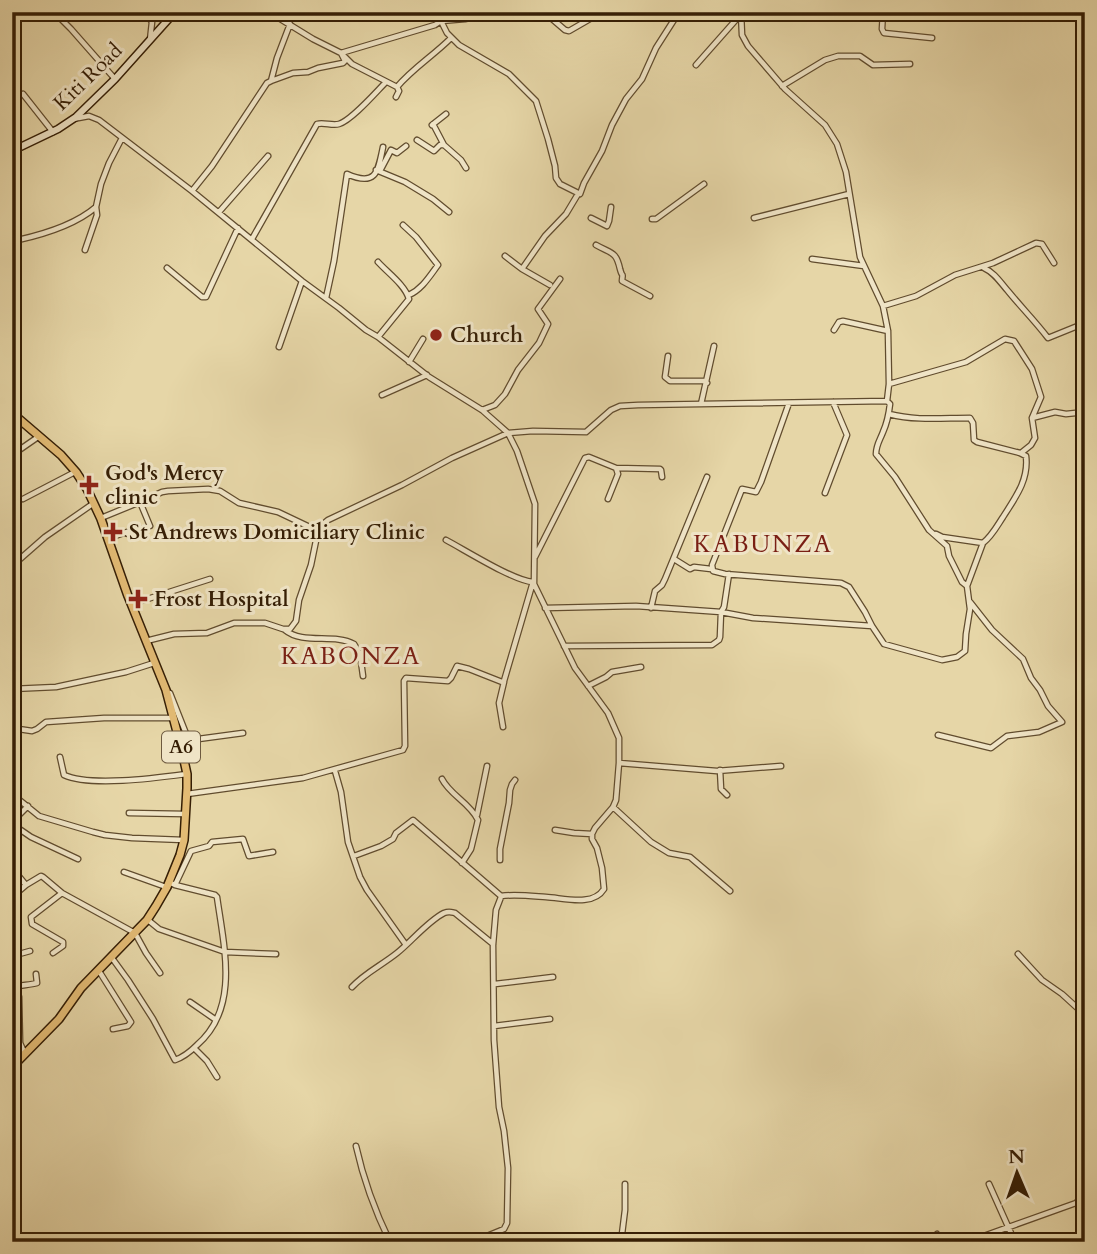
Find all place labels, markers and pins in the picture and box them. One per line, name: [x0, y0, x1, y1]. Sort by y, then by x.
place label: Church: [450, 321, 523, 350]
marker: Church: [428, 327, 444, 343]
place label: God's Mercy clinic: [105, 459, 224, 512]
marker: God's Mercy clinic: [79, 475, 99, 495]
place label: St Andrews Domiciliary Clinic: [129, 518, 425, 547]
marker: St Andrews Domiciliary Clinic: [103, 522, 123, 542]
place label: Frost Hospital: [154, 585, 289, 614]
marker: Frost Hospital: [128, 589, 148, 609]

